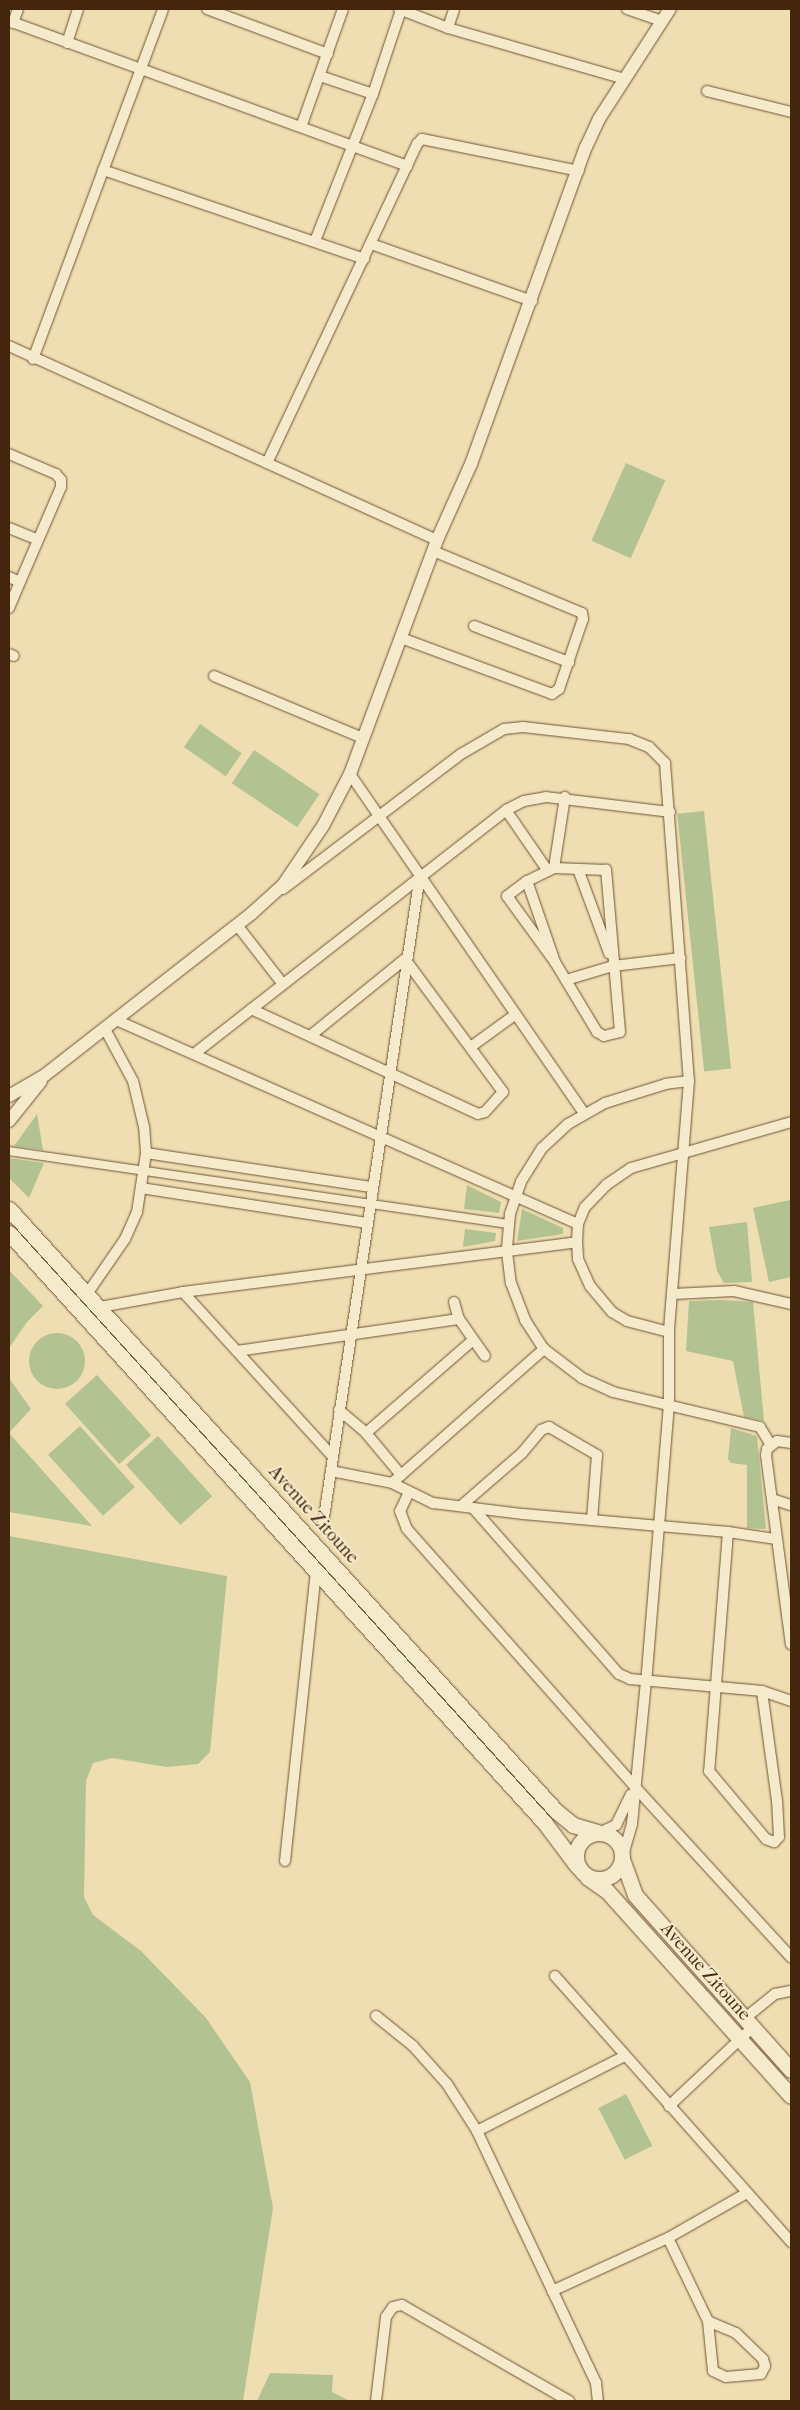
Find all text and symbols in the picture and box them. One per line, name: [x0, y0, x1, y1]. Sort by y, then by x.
street label: Avenue Zitoune: [263, 1462, 363, 1568]
street label: Avenue Zitoune: [655, 1919, 755, 2025]

